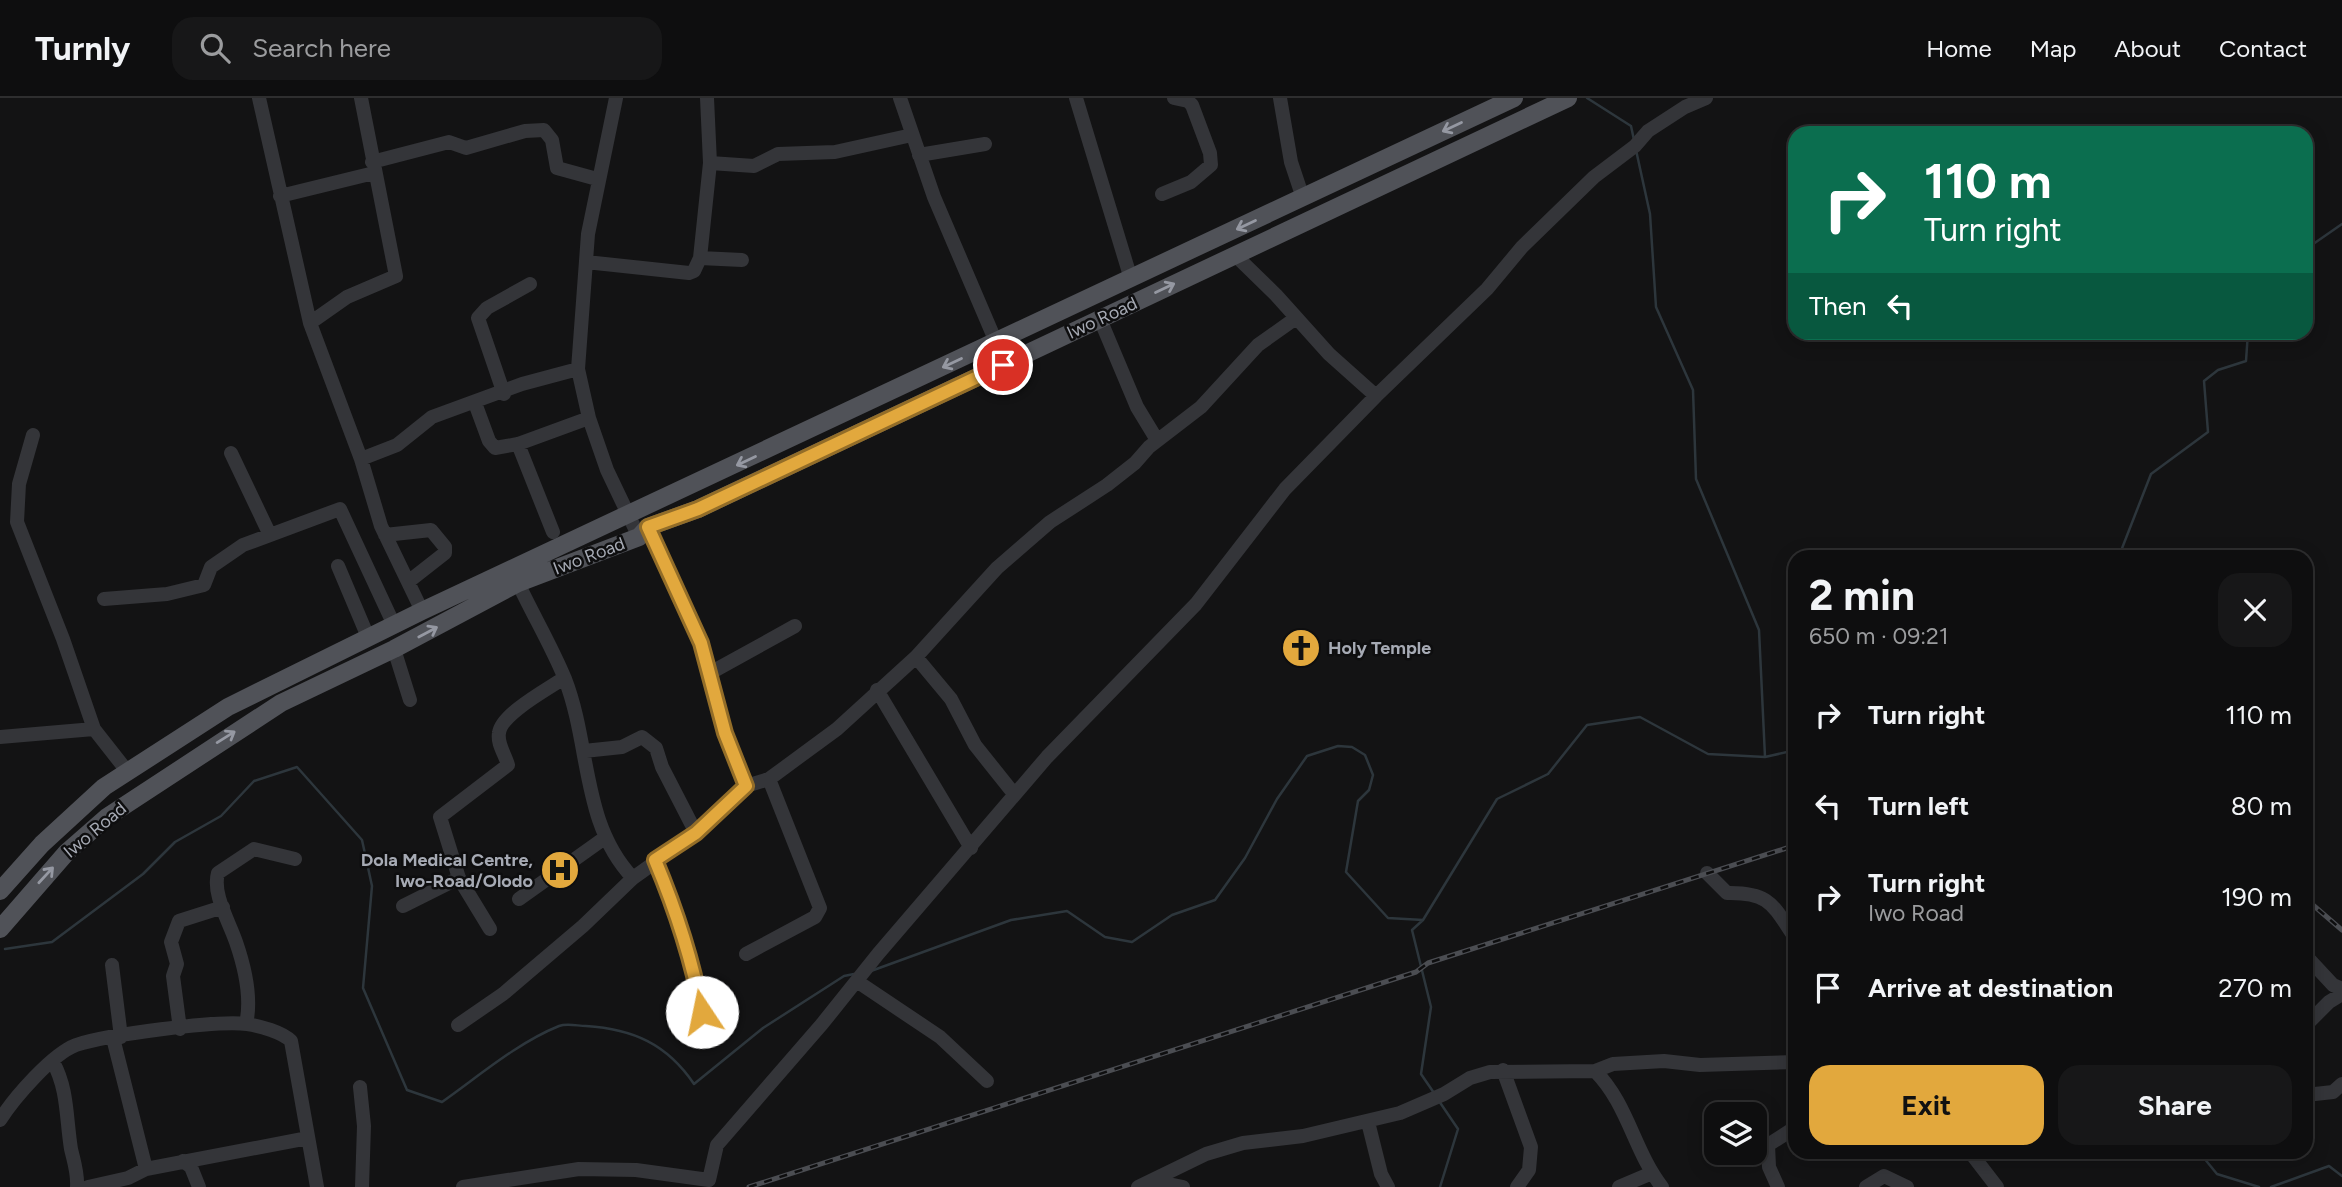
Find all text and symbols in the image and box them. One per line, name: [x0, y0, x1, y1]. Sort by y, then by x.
search box: [172, 17, 662, 80]
text: Turnly: [35, 29, 130, 68]
icon: search: [196, 29, 234, 67]
text: Search here: [252, 32, 391, 64]
text: Home: [1926, 34, 1992, 63]
text: Map: [2030, 34, 2076, 63]
text: About: [2114, 34, 2181, 63]
text: Contact: [2219, 34, 2307, 63]
one-way arrow: [1442, 121, 1463, 134]
text: 110 m: [1924, 151, 2052, 210]
icon: right: [1809, 154, 1900, 245]
text: Turn right: [1924, 211, 2062, 249]
one-way arrow: [1236, 218, 1257, 232]
one-way arrow: [1154, 281, 1175, 294]
icon: left: [1881, 287, 1919, 325]
text: Then: [1809, 290, 1867, 322]
street label: Iwo Road: [1063, 292, 1141, 344]
pin: [973, 335, 1033, 395]
icon: arrive: [984, 346, 1022, 384]
one-way arrow: [942, 357, 963, 371]
one-way arrow: [736, 455, 757, 468]
street label: Iwo Road: [550, 532, 628, 580]
text: 2 min: [1809, 570, 1915, 621]
button: close: [2218, 573, 2292, 647]
text: 650 m · 09:21: [1809, 622, 1948, 650]
one-way arrow: [417, 624, 437, 638]
church icon: Holy Temple: [1280, 627, 1322, 669]
place label: Holy Temple: [1328, 637, 1431, 659]
icon: right: [1809, 696, 1847, 734]
text: Turn right: [1868, 699, 1985, 731]
text: 110 m: [2225, 699, 2292, 731]
one-way arrow: [216, 729, 236, 743]
icon: left: [1809, 787, 1847, 825]
text: Turn left: [1868, 790, 1969, 822]
text: 80 m: [2231, 790, 2292, 822]
street label: Iwo Road: [59, 797, 131, 863]
place label: Dola Medical Centre, Iwo-Road/Olodo: [361, 849, 533, 892]
hospital icon: Dola Medical Centre, Iwo-Road/Olodo: [539, 849, 581, 891]
one-way arrow: [38, 867, 55, 884]
text: Turn right: [1868, 867, 1985, 899]
icon: right: [1809, 878, 1847, 916]
text: 190 m: [2221, 881, 2292, 913]
text: Iwo Road: [1868, 899, 1964, 927]
icon: arrive: [1809, 969, 1847, 1007]
text: Arrive at destination: [1868, 972, 2113, 1004]
text: 270 m: [2218, 972, 2292, 1004]
position arrow: [665, 975, 739, 1049]
button: Exit: [1809, 1065, 2044, 1145]
button: Share: [2058, 1065, 2292, 1145]
map controls: [1704, 1102, 1767, 1165]
button: layers: [1704, 1102, 1767, 1165]

